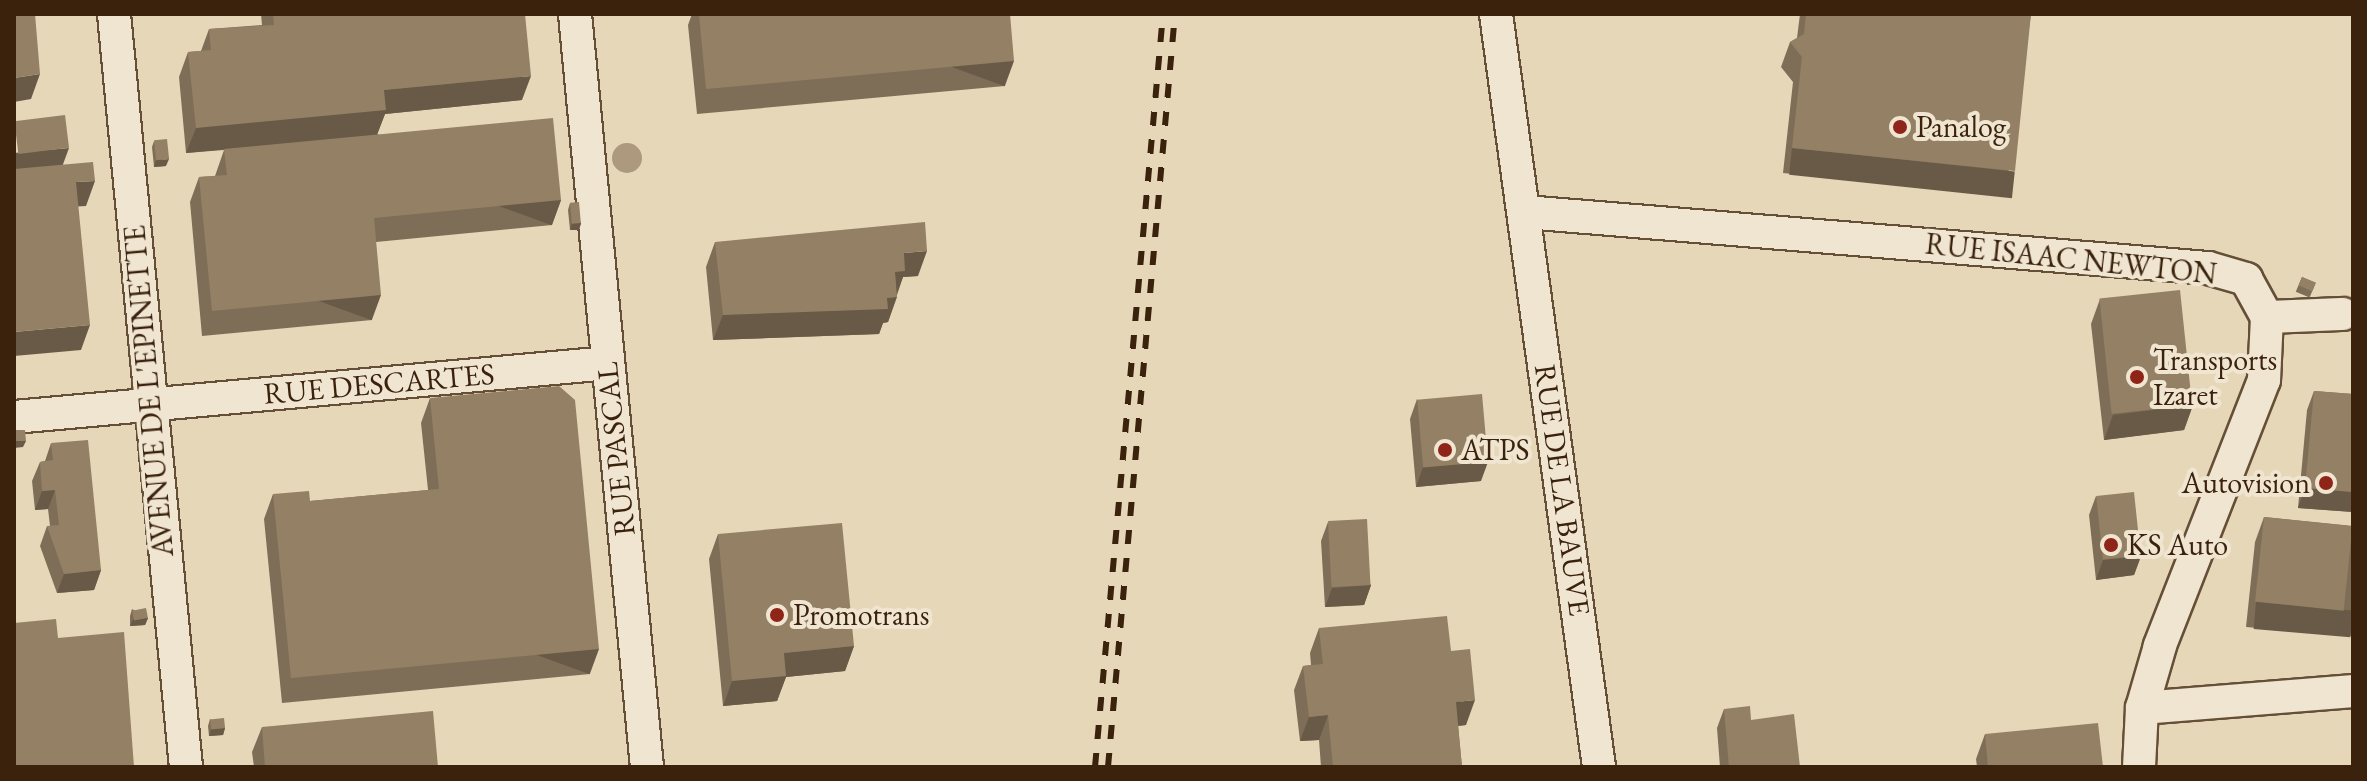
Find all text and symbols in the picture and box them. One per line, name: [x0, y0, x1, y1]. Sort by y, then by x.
place label: Panalog: [1916, 109, 2006, 145]
marker: Panalog: [1891, 118, 1909, 136]
street label: AVENUE DE L'EPINETTE: [117, 224, 181, 558]
street label: RUE ISAAC NEWTON: [1924, 226, 2218, 292]
place label: Transports Izaret: [2153, 342, 2277, 412]
street label: RUE DESCARTES: [262, 356, 496, 412]
street label: RUE PASCAL: [589, 360, 643, 538]
street label: RUE DE LA BAUVE: [1527, 362, 1597, 618]
marker: Transports Izaret: [2128, 368, 2146, 386]
place label: ATPS: [1461, 432, 1530, 468]
marker: ATPS: [1436, 441, 1454, 459]
place label: Autovision: [2181, 465, 2310, 501]
marker: Autovision: [2317, 474, 2335, 492]
place label: KS Auto: [2127, 527, 2228, 563]
marker: KS Auto: [2102, 536, 2120, 554]
place label: Promotrans: [793, 597, 930, 633]
marker: Promotrans: [768, 606, 786, 624]

